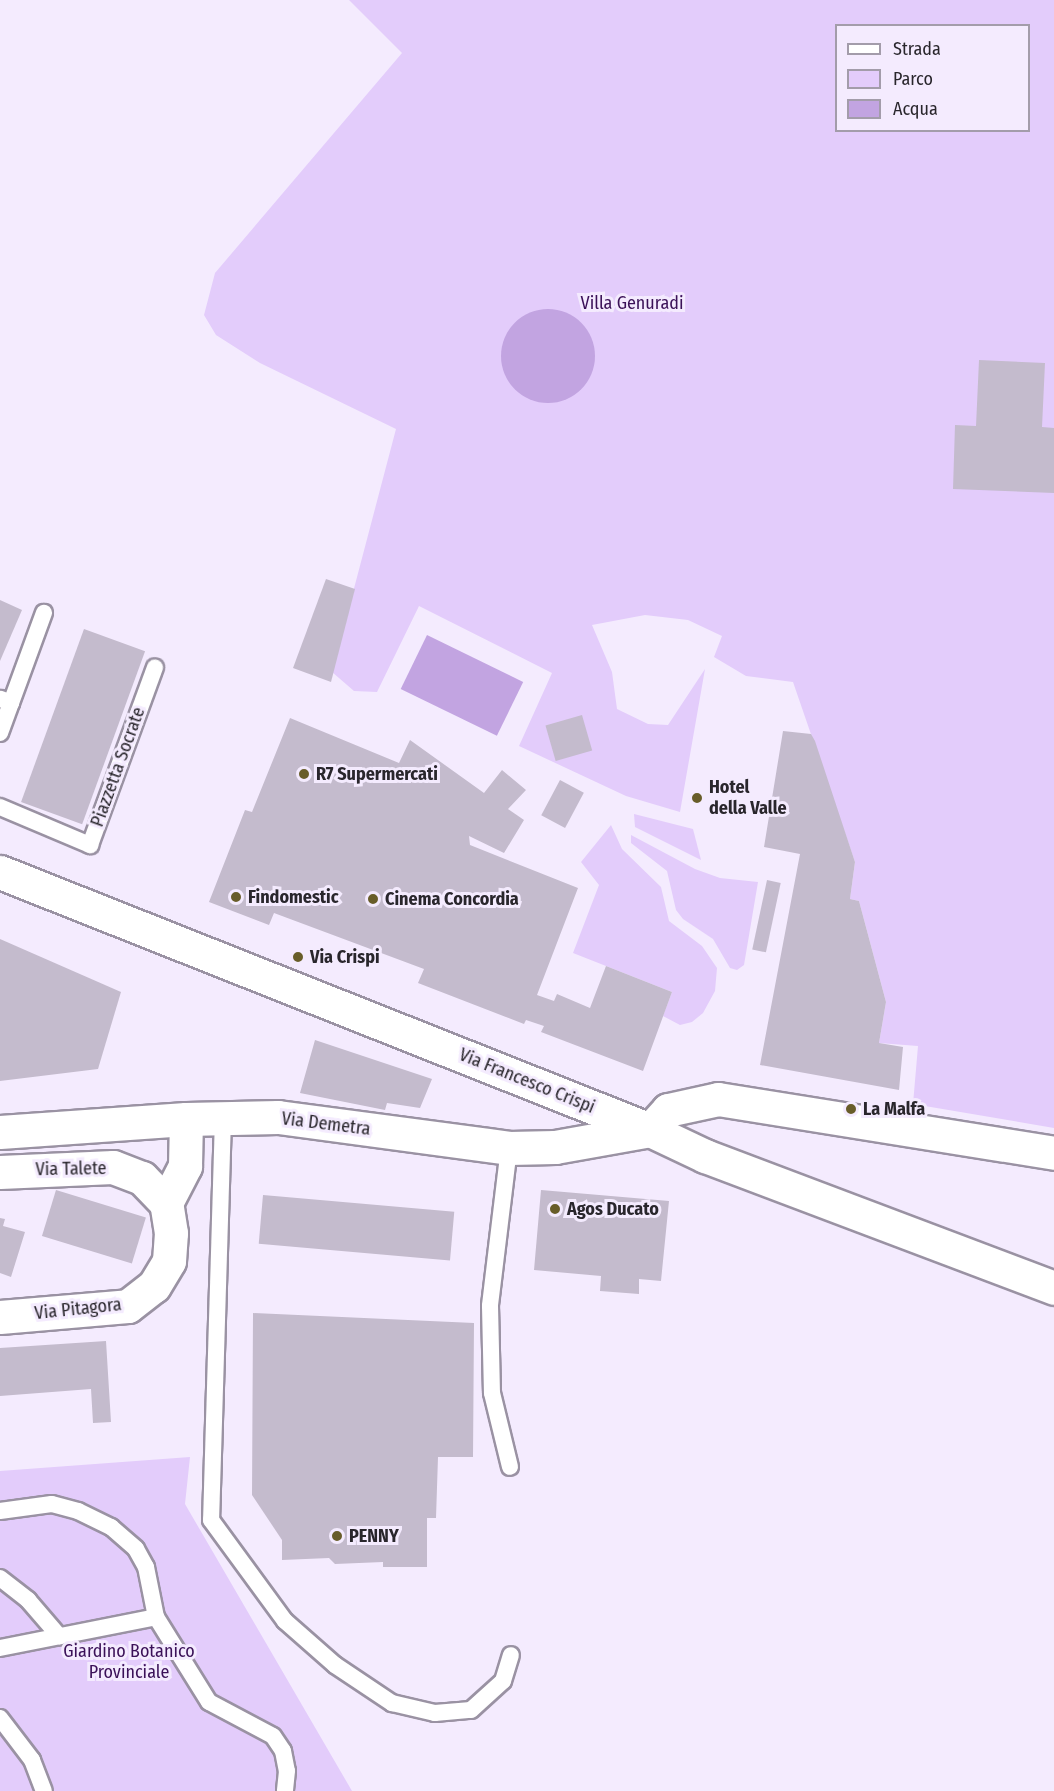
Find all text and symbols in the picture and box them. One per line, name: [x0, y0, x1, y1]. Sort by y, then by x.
legend: [835, 24, 1030, 132]
text: Strada: [893, 38, 941, 60]
text: Parco: [893, 68, 933, 90]
text: Acqua: [893, 98, 938, 120]
park label: Villa Genuradi: [581, 292, 683, 314]
street label: Piazzetta Socrate: [86, 704, 150, 830]
place label: R7 Supermercati: [316, 763, 438, 785]
marker: R7 Supermercati: [297, 767, 311, 781]
place label: Hotel della Valle: [709, 777, 787, 820]
marker: Hotel della Valle: [690, 791, 704, 805]
place label: Findomestic: [248, 886, 339, 908]
place label: Cinema Concordia: [385, 888, 519, 910]
marker: Findomestic: [229, 890, 243, 904]
marker: Cinema Concordia: [366, 892, 380, 906]
place label: Via Crispi: [310, 946, 380, 968]
marker: Via Crispi: [291, 950, 305, 964]
street label: Via Francesco Crispi: [456, 1044, 598, 1118]
place label: La Malfa: [863, 1098, 925, 1120]
marker: La Malfa: [844, 1102, 858, 1116]
street label: Via Demetra: [280, 1108, 372, 1140]
street label: Via Talete: [35, 1158, 107, 1180]
place label: Agos Ducato: [567, 1198, 659, 1220]
marker: Agos Ducato: [548, 1202, 562, 1216]
street label: Via Pitagora: [33, 1294, 123, 1324]
place label: PENNY: [349, 1525, 399, 1547]
marker: PENNY: [330, 1529, 344, 1543]
park label: Giardino Botanico Provinciale: [63, 1641, 195, 1684]

